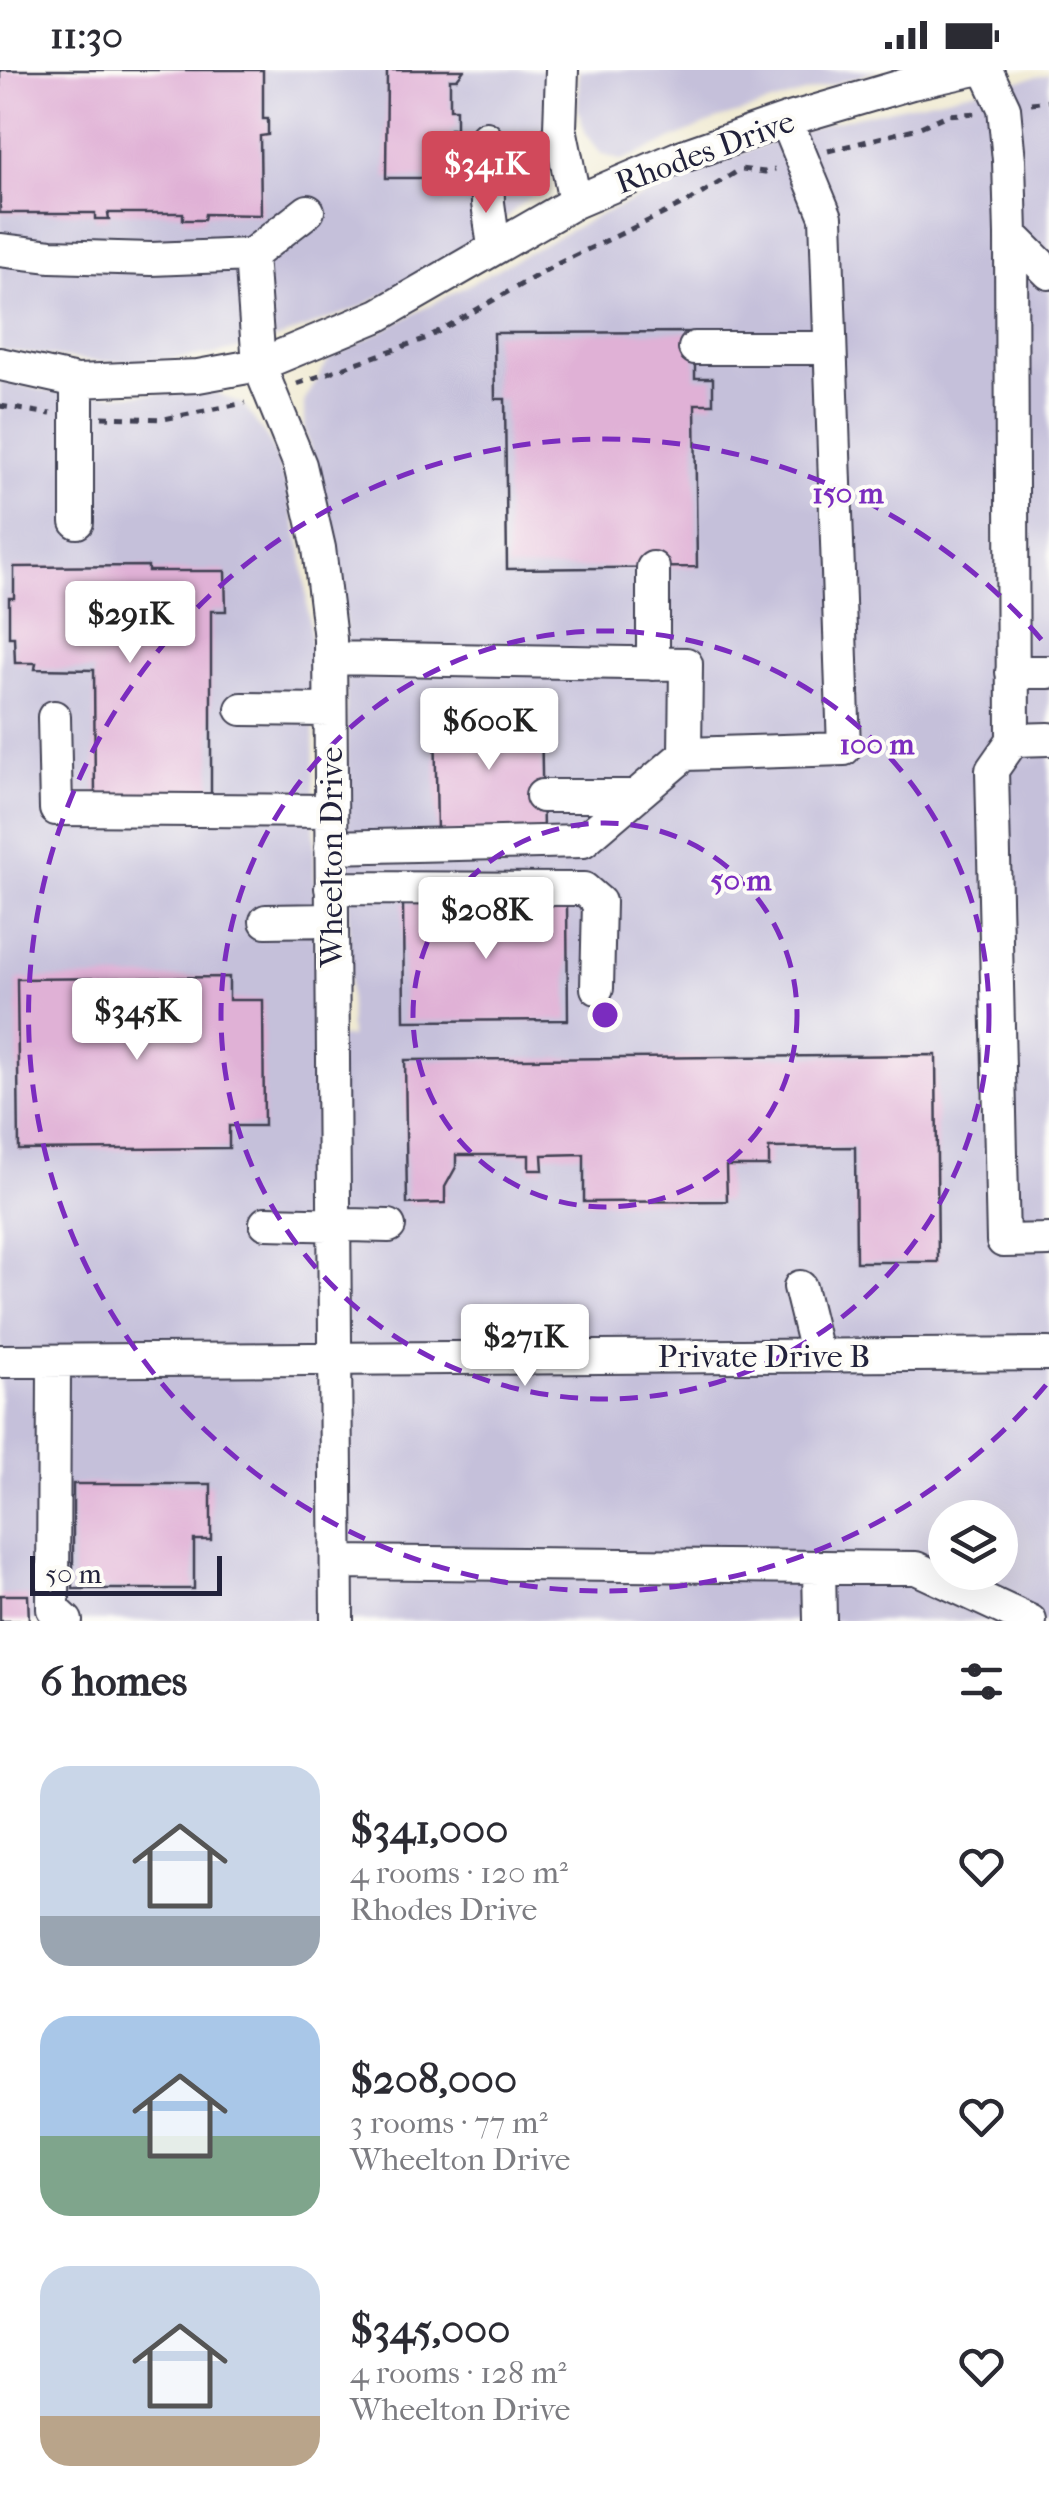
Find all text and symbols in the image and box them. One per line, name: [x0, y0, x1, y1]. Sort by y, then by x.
text: 11:30: [50, 13, 123, 58]
street label: Rhodes Drive: [611, 103, 800, 201]
pin: $341K: [416, 131, 556, 216]
text: $341K: [444, 145, 528, 182]
text: 150 m: [812, 476, 885, 511]
pin: $291K: [60, 581, 200, 666]
text: $291K: [87, 595, 173, 632]
pin: $600K: [419, 688, 559, 773]
text: $600K: [442, 702, 536, 739]
text: 100 m: [839, 727, 916, 762]
street label: Wheelton Drive: [313, 747, 350, 968]
text: 50 m: [711, 863, 772, 898]
pin: $208K: [416, 877, 556, 962]
text: $208K: [440, 891, 532, 928]
pin: $345K: [67, 978, 207, 1063]
text: $345K: [94, 992, 180, 1029]
centre of rings: [587, 997, 623, 1033]
pin: $271K: [455, 1304, 595, 1389]
text: $271K: [483, 1318, 567, 1355]
street label: Private Drive B: [658, 1338, 870, 1375]
map controls: [928, 1500, 1018, 1590]
button: layers: [928, 1500, 1018, 1590]
scale bar: [30, 1551, 222, 1596]
text: 50 m: [45, 1557, 102, 1590]
icon: filters: [954, 1654, 1009, 1709]
text: 6 homes: [40, 1657, 187, 1706]
text: $341,000: [350, 1805, 508, 1854]
icon: home: [120, 1806, 240, 1926]
icon: heart: [954, 1839, 1009, 1894]
text: 4 rooms · 120 m²: [350, 1854, 568, 1891]
text: Rhodes Drive: [350, 1891, 537, 1928]
text: $208,000: [350, 2055, 517, 2104]
icon: home: [120, 2056, 240, 2176]
icon: heart: [954, 2089, 1009, 2144]
text: 3 rooms · 77 m²: [350, 2104, 548, 2141]
text: Wheelton Drive: [350, 2141, 570, 2178]
text: $345,000: [350, 2305, 510, 2354]
icon: home: [120, 2306, 240, 2426]
icon: heart: [954, 2339, 1009, 2394]
text: 4 rooms · 128 m²: [350, 2354, 567, 2391]
text: Wheelton Drive: [350, 2391, 570, 2428]

